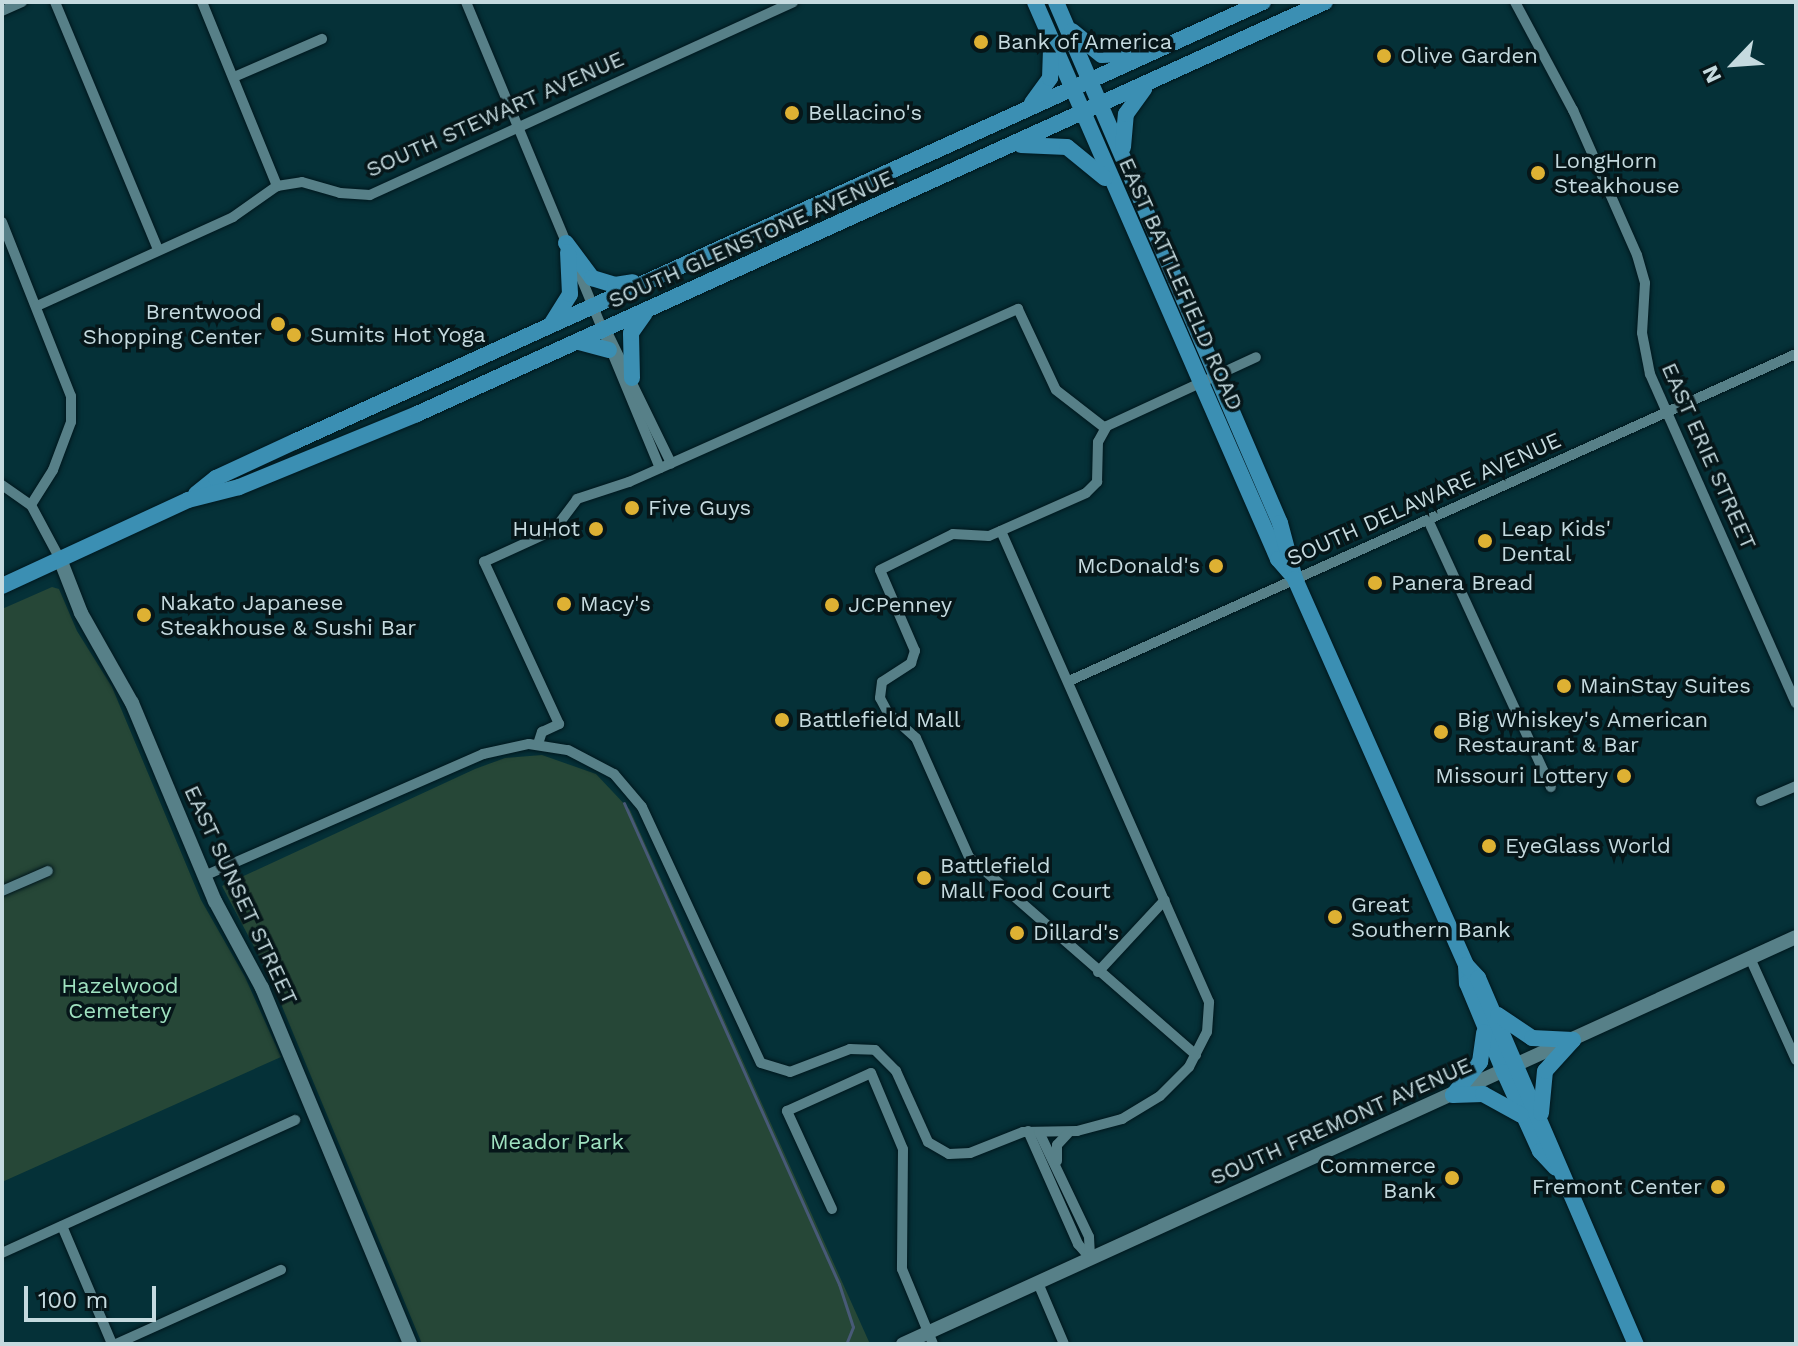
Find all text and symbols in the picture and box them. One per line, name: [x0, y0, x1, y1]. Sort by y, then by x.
north arrow: [1694, 24, 1774, 104]
place label: Bank of America: [997, 29, 1174, 55]
marker: Bank of America: [972, 33, 990, 51]
place label: Olive Garden: [1400, 43, 1538, 69]
street label: SOUTH STEWART AVENUE: [361, 45, 629, 183]
marker: Olive Garden: [1375, 47, 1393, 65]
text: N: [1697, 62, 1727, 87]
place label: Bellacino's: [808, 100, 922, 126]
marker: Bellacino's: [783, 104, 801, 122]
place label: LongHorn Steakhouse: [1554, 147, 1680, 198]
street label: EAST BATTLEFIELD ROAD: [1113, 153, 1249, 415]
street label: SOUTH GLENSTONE AVENUE: [604, 164, 898, 314]
marker: LongHorn Steakhouse: [1529, 164, 1547, 182]
place label: Brentwood Shopping Center: [83, 298, 262, 350]
marker: Brentwood Shopping Center: [269, 315, 287, 333]
place label: Sumits Hot Yoga: [310, 322, 487, 348]
marker: Sumits Hot Yoga: [285, 326, 303, 344]
street label: EAST ERIE STREET: [1656, 358, 1762, 554]
street label: SOUTH DELAWARE AVENUE: [1283, 426, 1565, 572]
place label: Five Guys: [648, 495, 751, 521]
marker: Five Guys: [623, 499, 641, 517]
place label: Leap Kids' Dental: [1501, 515, 1611, 566]
place label: HuHot: [512, 516, 580, 542]
marker: HuHot: [587, 520, 605, 538]
marker: Leap Kids' Dental: [1476, 532, 1494, 550]
place label: McDonald's: [1077, 553, 1200, 579]
marker: McDonald's: [1207, 557, 1225, 575]
place label: Panera Bread: [1391, 570, 1534, 596]
marker: Panera Bread: [1366, 574, 1384, 592]
place label: Nakato Japanese Steakhouse & Sushi Bar: [160, 589, 416, 640]
place label: Macy's: [580, 591, 651, 617]
place label: JCPenney: [848, 592, 952, 618]
marker: Macy's: [555, 595, 573, 613]
marker: JCPenney: [823, 596, 841, 614]
marker: Nakato Japanese Steakhouse & Sushi Bar: [135, 606, 153, 624]
place label: MainStay Suites: [1580, 673, 1751, 699]
marker: MainStay Suites: [1555, 677, 1573, 695]
place label: Big Whiskey's American Restaurant & Bar: [1457, 706, 1710, 758]
place label: Battlefield Mall: [798, 707, 961, 733]
marker: Battlefield Mall: [773, 711, 791, 729]
marker: Big Whiskey's American Restaurant & Bar: [1432, 723, 1450, 741]
place label: Missouri Lottery: [1435, 763, 1608, 789]
marker: Missouri Lottery: [1615, 767, 1633, 785]
street label: EAST SUNSET STREET: [178, 781, 304, 1009]
place label: EyeGlass World: [1505, 833, 1671, 859]
marker: EyeGlass World: [1480, 837, 1498, 855]
place label: Battlefield Mall Food Court: [940, 852, 1111, 904]
marker: Battlefield Mall Food Court: [915, 869, 933, 887]
place label: Great Southern Bank: [1351, 891, 1510, 942]
marker: Great Southern Bank: [1326, 908, 1344, 926]
place label: Dillard's: [1033, 920, 1119, 946]
marker: Dillard's: [1008, 924, 1026, 942]
park label: Hazelwood Cemetery: [61, 972, 179, 1024]
street label: SOUTH FREMONT AVENUE: [1206, 1051, 1476, 1191]
park label: Meador Park: [490, 1129, 624, 1155]
place label: Commerce Bank: [1319, 1152, 1436, 1204]
marker: Commerce Bank: [1443, 1169, 1461, 1187]
place label: Fremont Center: [1532, 1174, 1702, 1200]
marker: Fremont Center: [1709, 1178, 1727, 1196]
scale bar: [28, 1270, 160, 1320]
text: 100 m: [38, 1286, 108, 1314]

